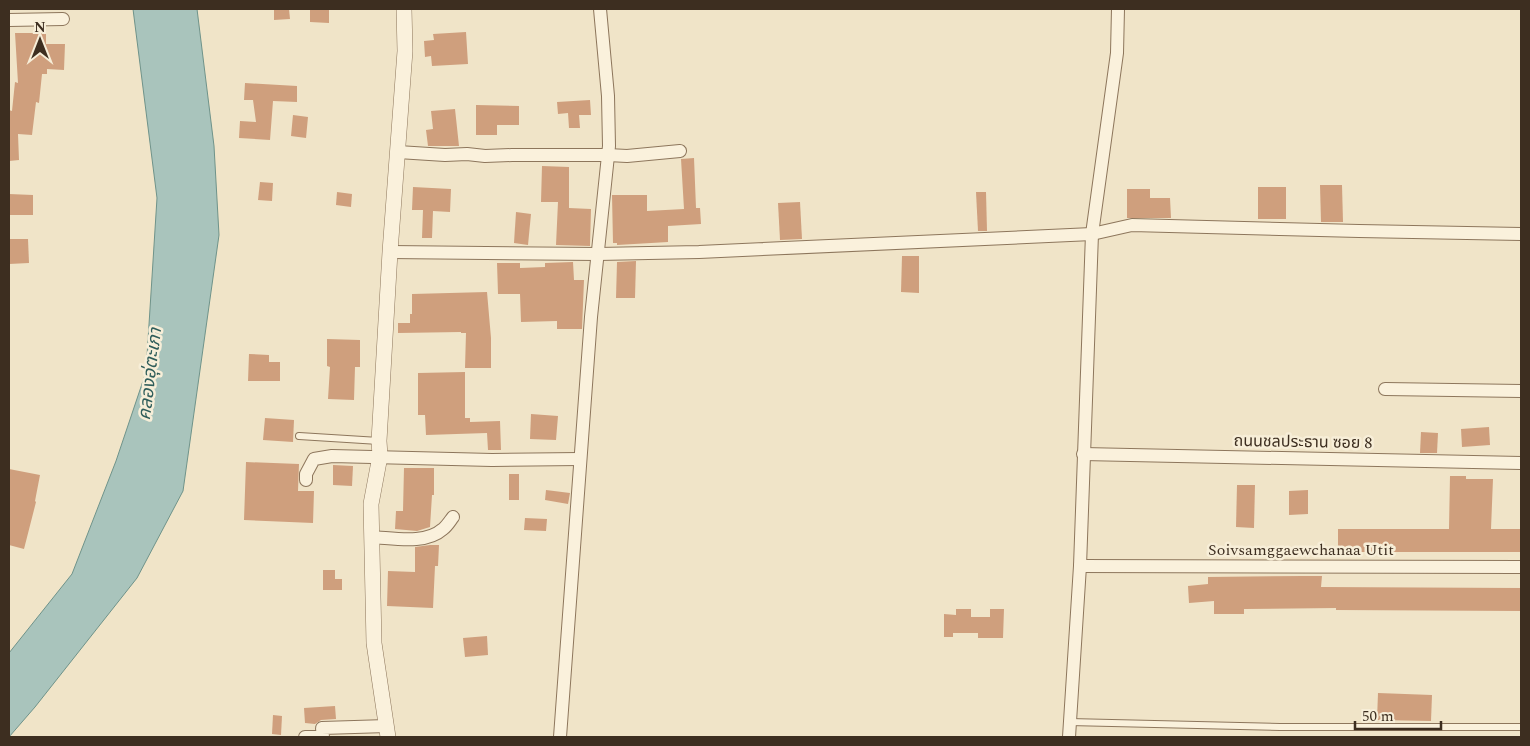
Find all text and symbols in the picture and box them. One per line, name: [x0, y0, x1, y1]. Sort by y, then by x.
north arrow: [15, 15, 65, 65]
text: N: [34, 17, 46, 38]
water label: คลองอุ่ตะเภา: [131, 326, 169, 422]
street label: ถนนชลประธาน ซอย 8: [1233, 429, 1373, 455]
street label: Soivsamggaewchanaa Utit: [1208, 538, 1394, 562]
scale bar: [1355, 698, 1441, 730]
text: 50 m: [1362, 705, 1394, 728]

